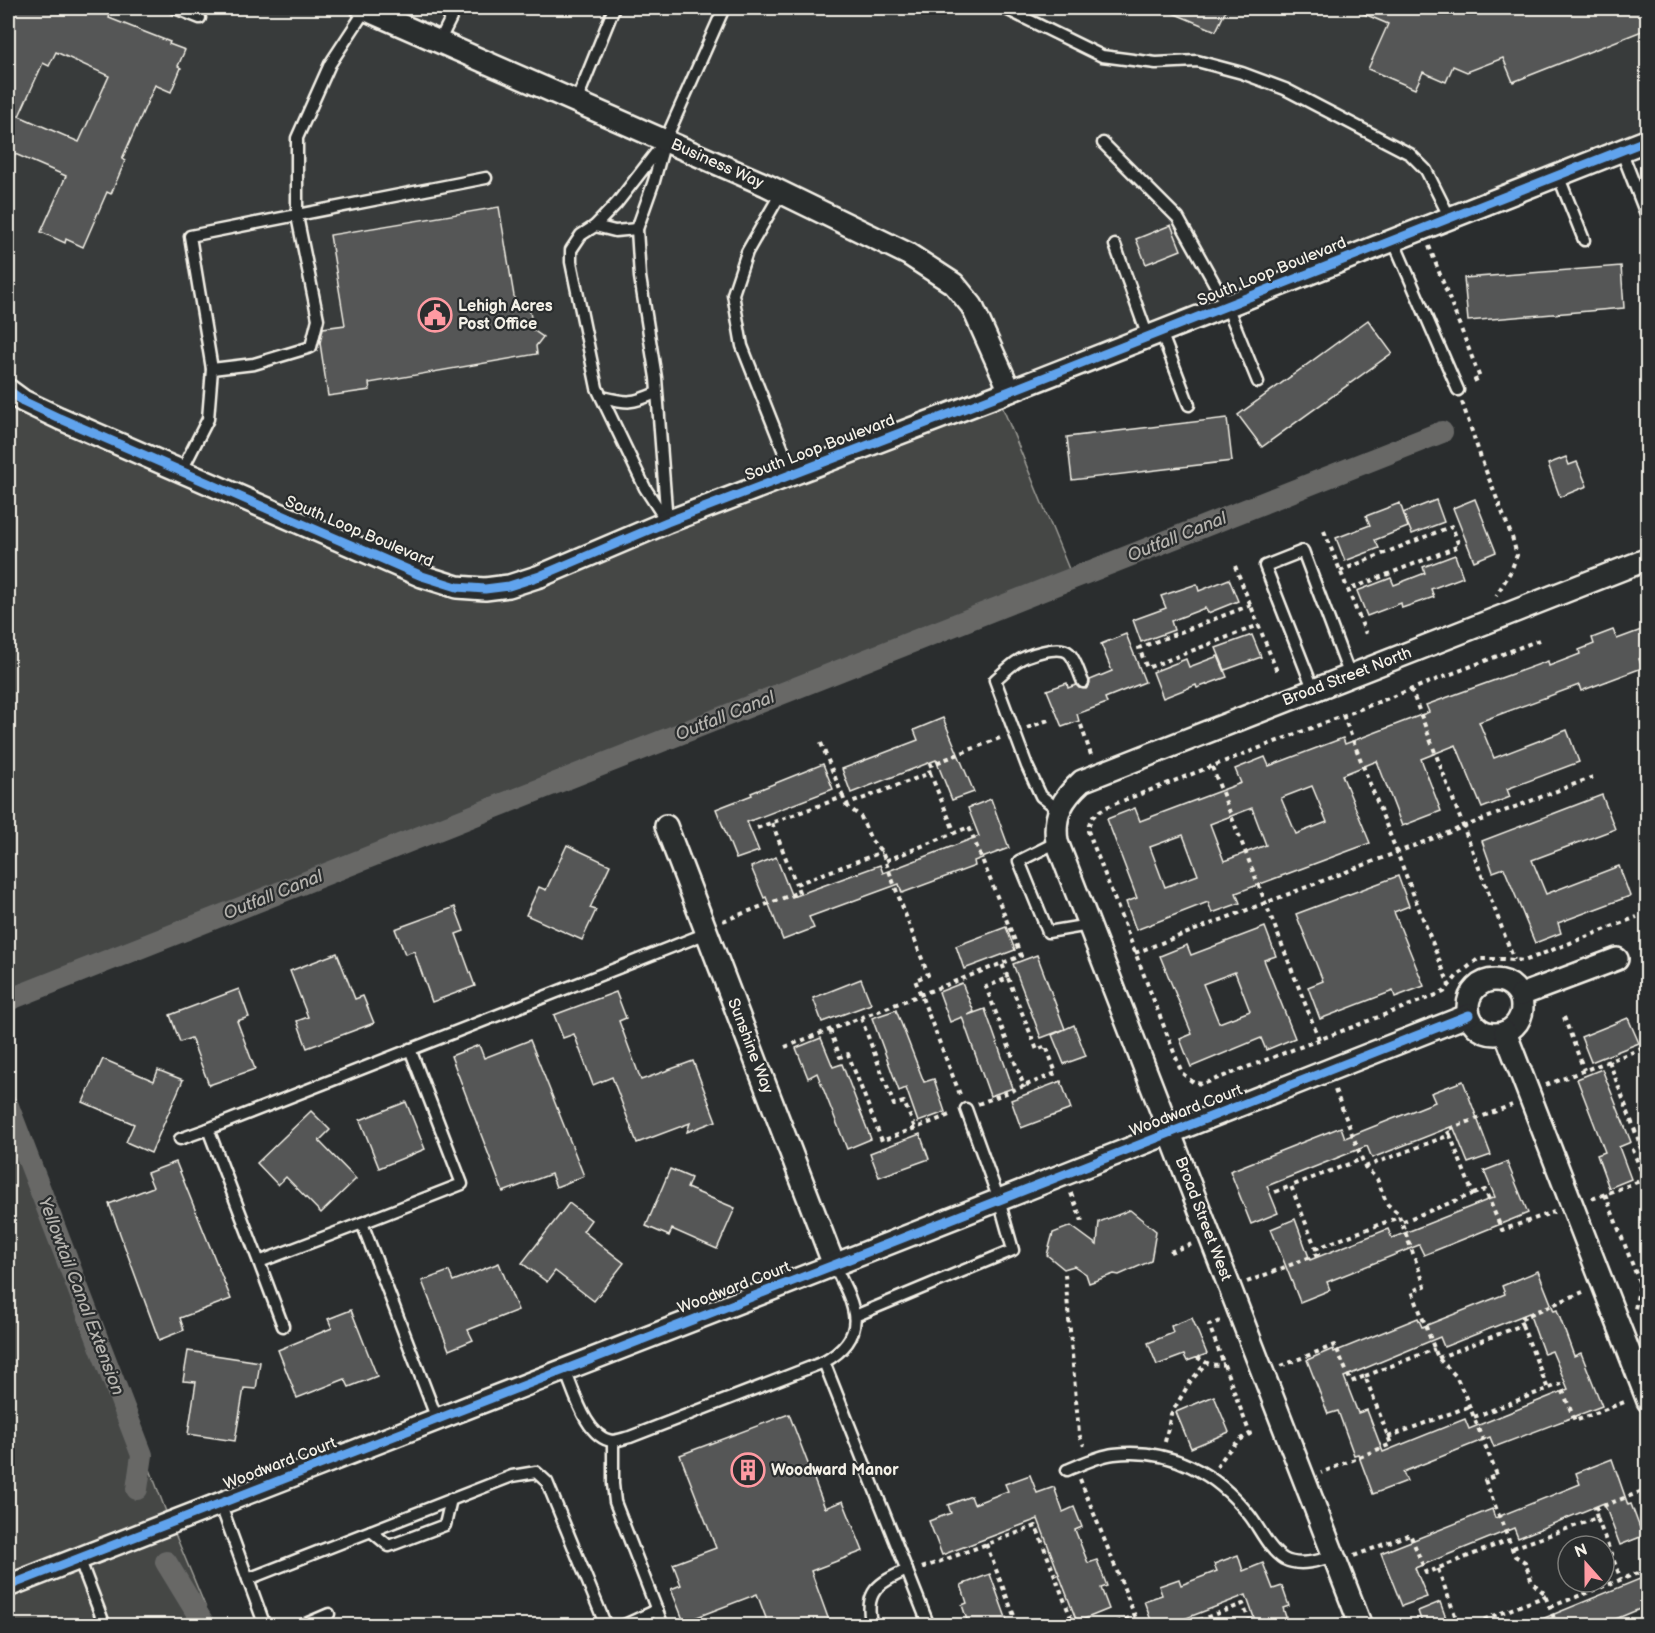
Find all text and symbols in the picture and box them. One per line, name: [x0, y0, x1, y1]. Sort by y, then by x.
street label: Business Way: [668, 135, 767, 193]
street label: South Loop Boulevard: [1195, 233, 1349, 311]
public building icon: Lehigh Acres Post Office: [417, 297, 453, 333]
place label: Lehigh Acres Post Office: [458, 297, 553, 334]
street label: South Loop Boulevard: [742, 411, 898, 485]
street label: South Loop Boulevard: [282, 492, 436, 572]
water label: Outfall Canal: [1124, 507, 1230, 566]
street label: Broad Street North: [1280, 644, 1414, 710]
water label: Outfall Canal: [672, 686, 778, 745]
water label: Outfall Canal: [220, 865, 326, 924]
street label: Sunshine Way: [723, 996, 777, 1097]
street label: Woodward Court: [1127, 1081, 1245, 1141]
street label: Broad Street West: [1171, 1154, 1235, 1284]
water label: Yellowtail Canal Extension: [33, 1194, 129, 1398]
street label: Woodward Court: [675, 1258, 793, 1318]
street label: Woodward Court: [221, 1434, 339, 1494]
building icon: Woodward Manor: [730, 1452, 766, 1488]
place label: Woodward Manor: [771, 1461, 899, 1480]
north arrow: [1556, 1534, 1616, 1594]
text: N: [1572, 1540, 1590, 1562]

